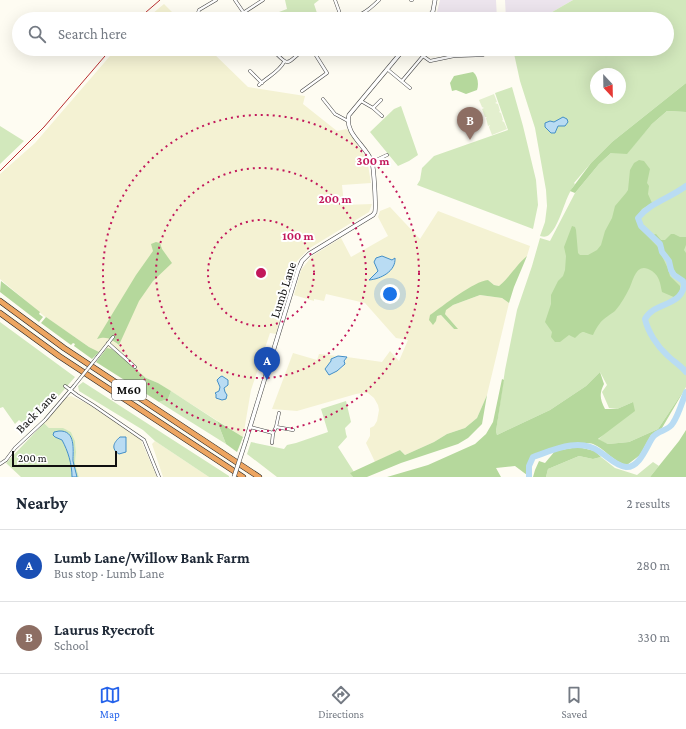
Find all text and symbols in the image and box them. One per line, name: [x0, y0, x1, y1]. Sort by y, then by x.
search box: [12, 12, 674, 56]
icon: search: [26, 23, 48, 45]
text: Search here: [58, 26, 127, 42]
north arrow: [590, 68, 626, 104]
pin: B: [457, 107, 483, 140]
text: 300 m: [357, 154, 390, 168]
text: 200 m: [318, 192, 352, 206]
text: 100 m: [282, 229, 315, 243]
street label: Lumb Lane: [267, 260, 299, 320]
centre of rings: [254, 266, 268, 280]
your location: [380, 284, 400, 304]
pin: A: [254, 347, 280, 380]
road number: M60: [112, 380, 146, 400]
street label: Back Lane: [12, 388, 60, 436]
scale bar: [12, 449, 117, 468]
text: 200 m: [18, 452, 47, 464]
text: Nearby: [16, 494, 68, 513]
text: 2 results: [627, 496, 670, 511]
text: Lumb Lane/Willow Bank Farm: [54, 550, 250, 566]
text: A: [25, 558, 33, 573]
text: 280 m: [637, 558, 670, 573]
text: Bus stop · Lumb Lane: [54, 566, 164, 581]
text: Laurus Ryecroft: [54, 622, 155, 638]
text: B: [25, 630, 33, 645]
text: 330 m: [637, 630, 670, 645]
text: School: [54, 638, 89, 653]
tab: Map: [99, 684, 121, 720]
tab: Directions: [318, 684, 364, 720]
tab: Saved: [561, 684, 587, 720]

